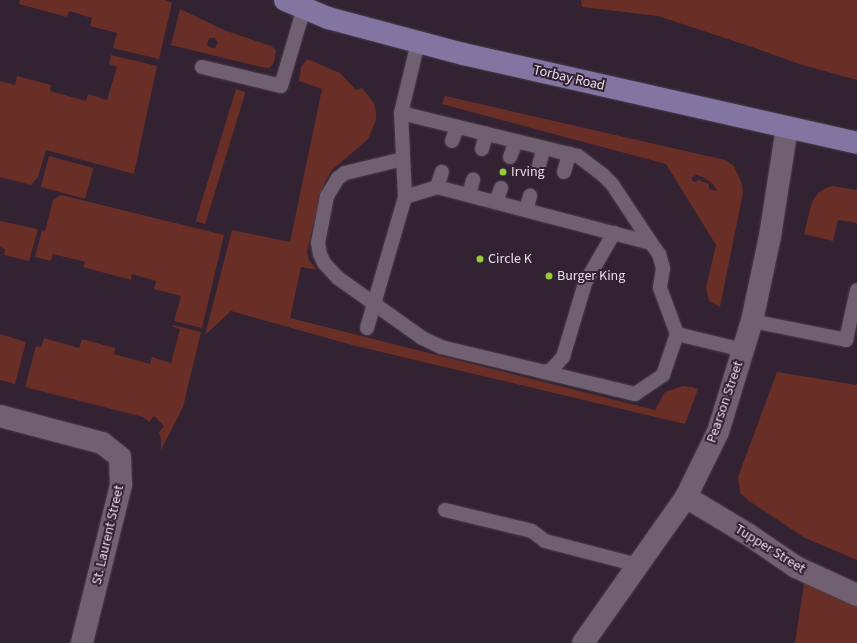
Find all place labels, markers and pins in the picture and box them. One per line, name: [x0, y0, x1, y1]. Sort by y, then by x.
place label: Irving: [511, 164, 545, 180]
marker: Irving: [498, 167, 508, 177]
place label: Circle K: [488, 251, 532, 267]
marker: Circle K: [475, 254, 485, 264]
place label: Burger King: [557, 268, 625, 284]
marker: Burger King: [544, 271, 554, 281]

